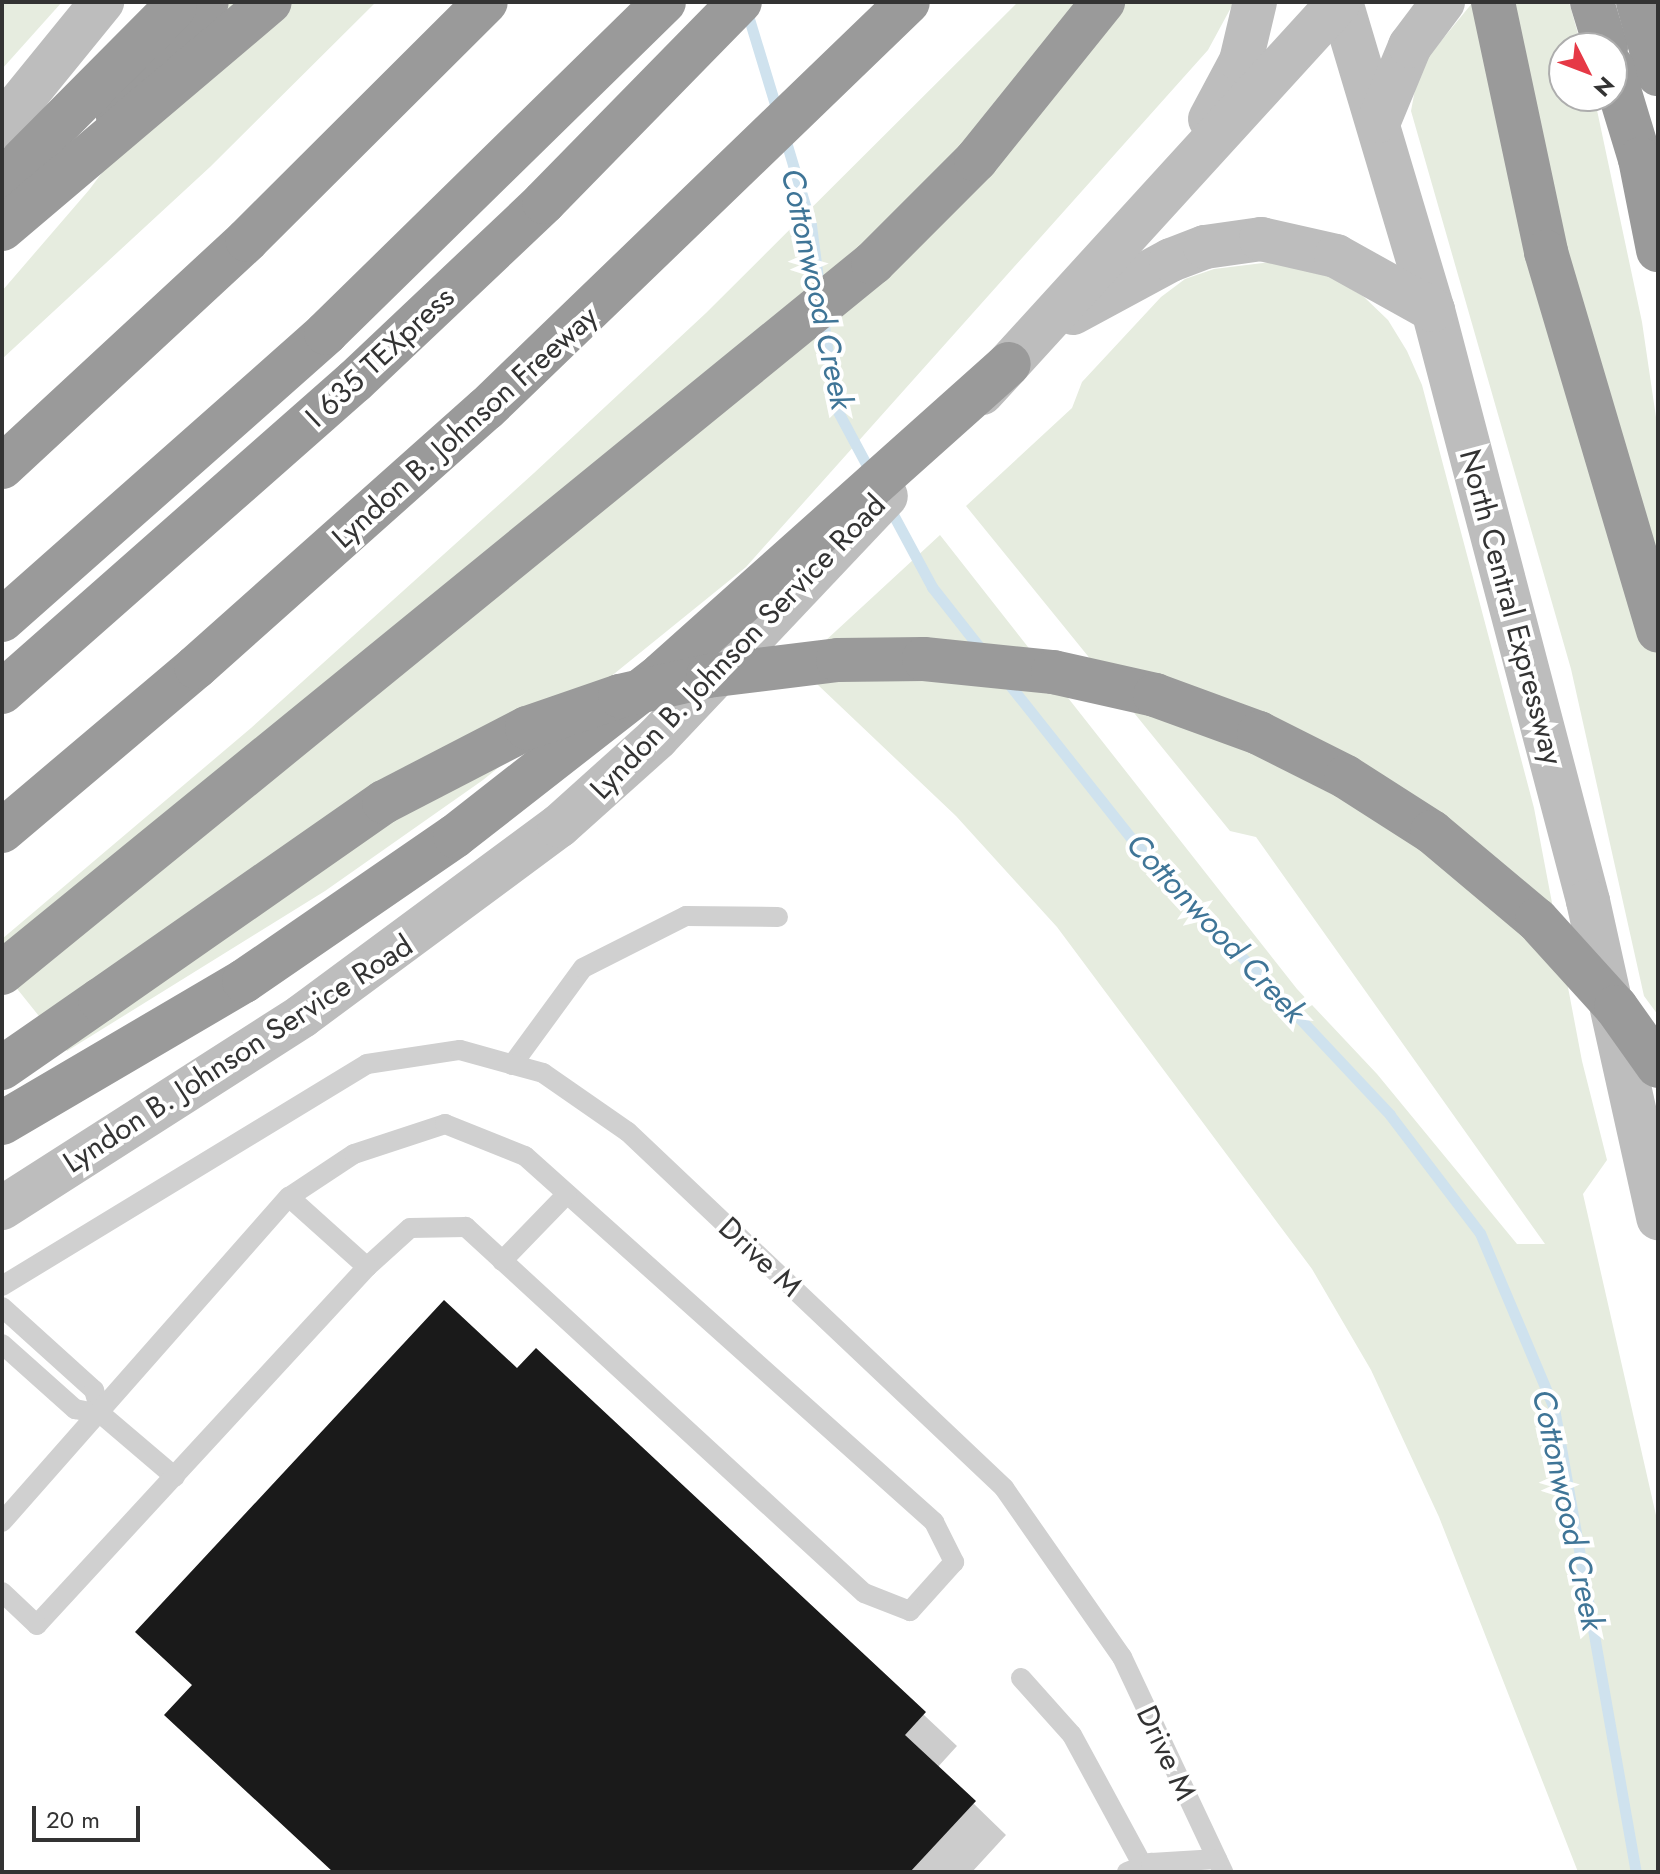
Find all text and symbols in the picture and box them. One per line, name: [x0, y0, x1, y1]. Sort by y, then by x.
north arrow: [1548, 32, 1628, 112]
text: N: [1587, 70, 1622, 104]
water label: Cottonwood Creek: [773, 165, 861, 413]
street label: I 635 TEXpress: [298, 279, 462, 435]
street label: Lyndon B. Johnson Freeway: [325, 298, 605, 556]
street label: North Central Expressway: [1452, 445, 1570, 769]
street label: Lyndon B. Johnson Service Road: [583, 487, 893, 807]
water label: Cottonwood Creek: [1118, 825, 1314, 1031]
street label: Lyndon B. Johnson Service Road: [57, 927, 419, 1181]
street label: Drive M: [711, 1210, 809, 1304]
water label: Cottonwood Creek: [1524, 1386, 1612, 1634]
street label: Drive M: [1129, 1700, 1203, 1806]
scale bar: [36, 1790, 144, 1840]
text: 20 m: [46, 1802, 100, 1837]

